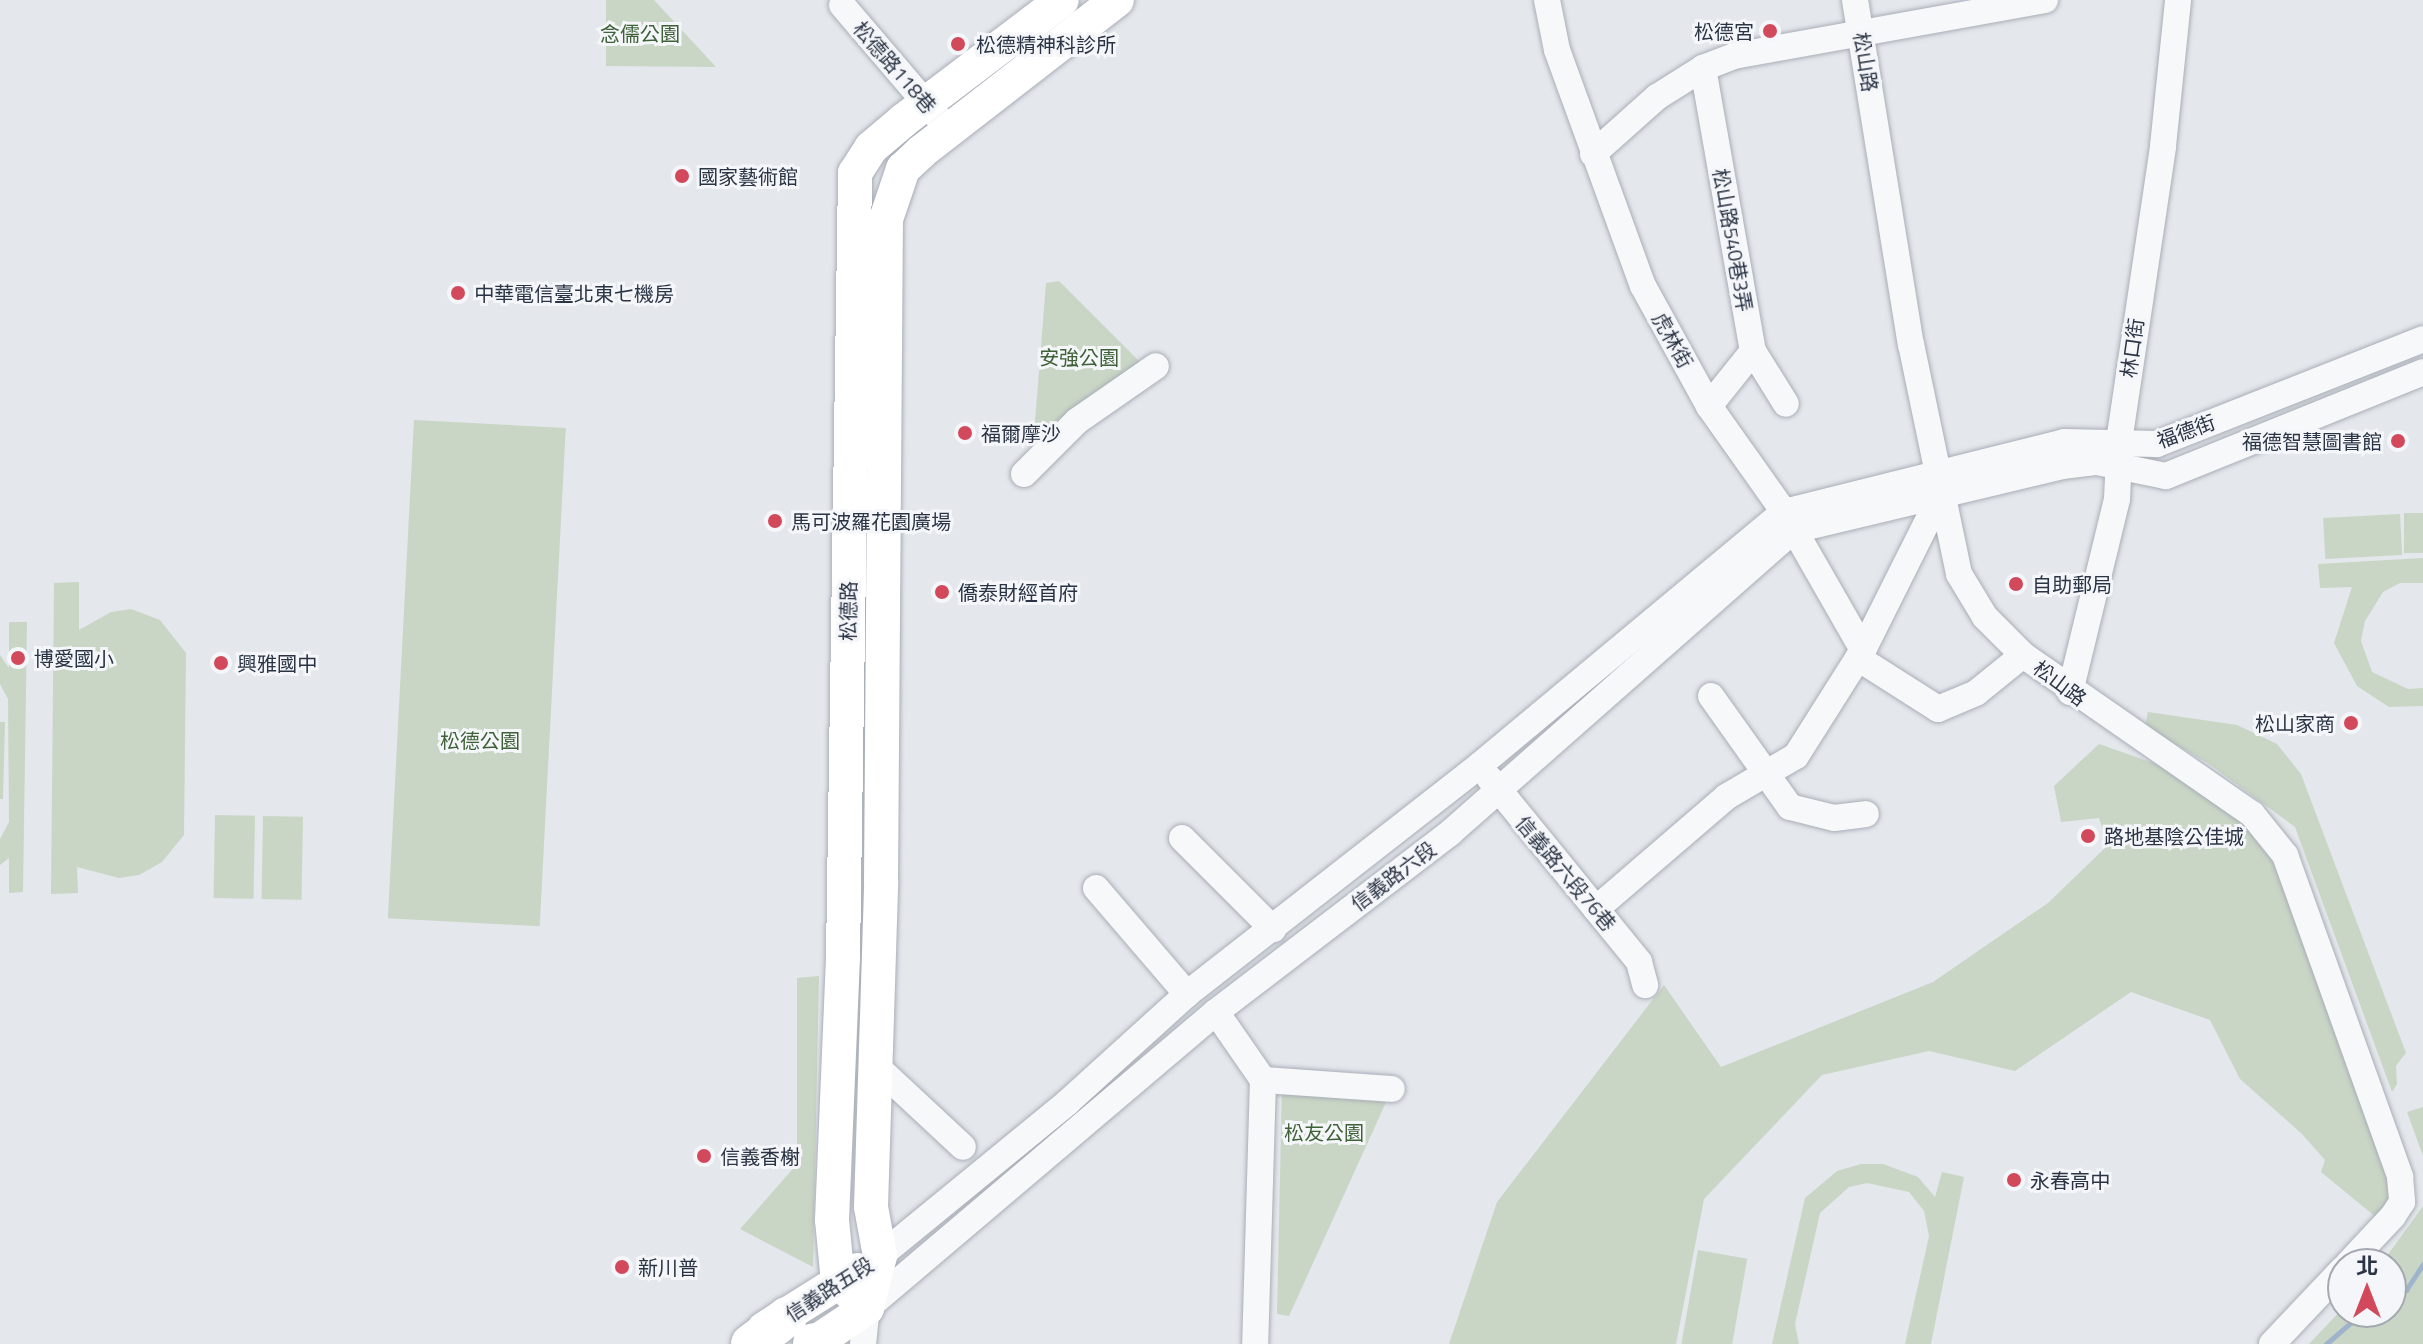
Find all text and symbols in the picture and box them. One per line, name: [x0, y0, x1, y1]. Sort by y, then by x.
street label: 松德路118巷: [849, 16, 941, 118]
place label: 松德宮: [1694, 19, 1754, 43]
park label: 念儒公園: [600, 21, 680, 45]
marker: 松德宮: [1761, 22, 1779, 40]
street label: 松山路: [1849, 30, 1883, 94]
place label: 松德精神科診所: [976, 32, 1116, 56]
marker: 松德精神科診所: [947, 33, 969, 55]
place label: 國家藝術館: [698, 164, 798, 188]
marker: 國家藝術館: [673, 167, 691, 185]
street label: 松山路540巷3弄: [1709, 167, 1757, 313]
place label: 中華電信臺北東七機房: [474, 281, 674, 305]
marker: 中華電信臺北東七機房: [449, 284, 467, 302]
street label: 虎林街: [1648, 308, 1698, 372]
street label: 林口街: [2116, 317, 2148, 379]
park label: 安強公園: [1039, 345, 1119, 369]
street label: 福德街: [2154, 409, 2218, 453]
place label: 福爾摩沙: [981, 421, 1061, 445]
marker: 福爾摩沙: [956, 424, 974, 442]
place label: 福德智慧圖書館: [2242, 429, 2382, 453]
marker: 福德智慧圖書館: [2389, 432, 2407, 450]
place label: 馬可波羅花園廣場: [791, 509, 951, 533]
marker: 馬可波羅花園廣場: [766, 512, 784, 530]
place label: 自助郵局: [2032, 572, 2112, 596]
marker: 自助郵局: [2007, 575, 2025, 593]
place label: 僑泰財經首府: [958, 580, 1078, 604]
street label: 松德路: [835, 581, 861, 641]
marker: 僑泰財經首府: [933, 583, 951, 601]
place label: 博愛國小: [34, 646, 114, 670]
marker: 博愛國小: [9, 649, 27, 667]
place label: 興雅國中: [237, 651, 317, 675]
marker: 興雅國中: [212, 654, 230, 672]
street label: 松山路: [2029, 655, 2091, 711]
place label: 松山家商: [2255, 711, 2335, 735]
marker: 松山家商: [2342, 714, 2360, 732]
park label: 松德公園: [440, 728, 520, 752]
street label: 信義路六段76巷: [1511, 811, 1621, 935]
place label: 路地基陰公佳城: [2104, 824, 2244, 848]
marker: 路地基陰公佳城: [2079, 827, 2097, 845]
street label: 信義路六段: [1346, 836, 1440, 916]
park label: 松友公園: [1284, 1120, 1364, 1144]
place label: 信義香榭: [720, 1144, 800, 1168]
marker: 信義香榭: [695, 1147, 713, 1165]
place label: 永春高中: [2030, 1168, 2110, 1192]
marker: 永春高中: [2005, 1171, 2023, 1189]
north arrow: [2327, 1248, 2407, 1328]
text: 北: [2356, 1249, 2378, 1283]
street label: 信義路五段: [781, 1252, 877, 1326]
place label: 新川普: [638, 1255, 698, 1279]
marker: 新川普: [613, 1258, 631, 1276]

